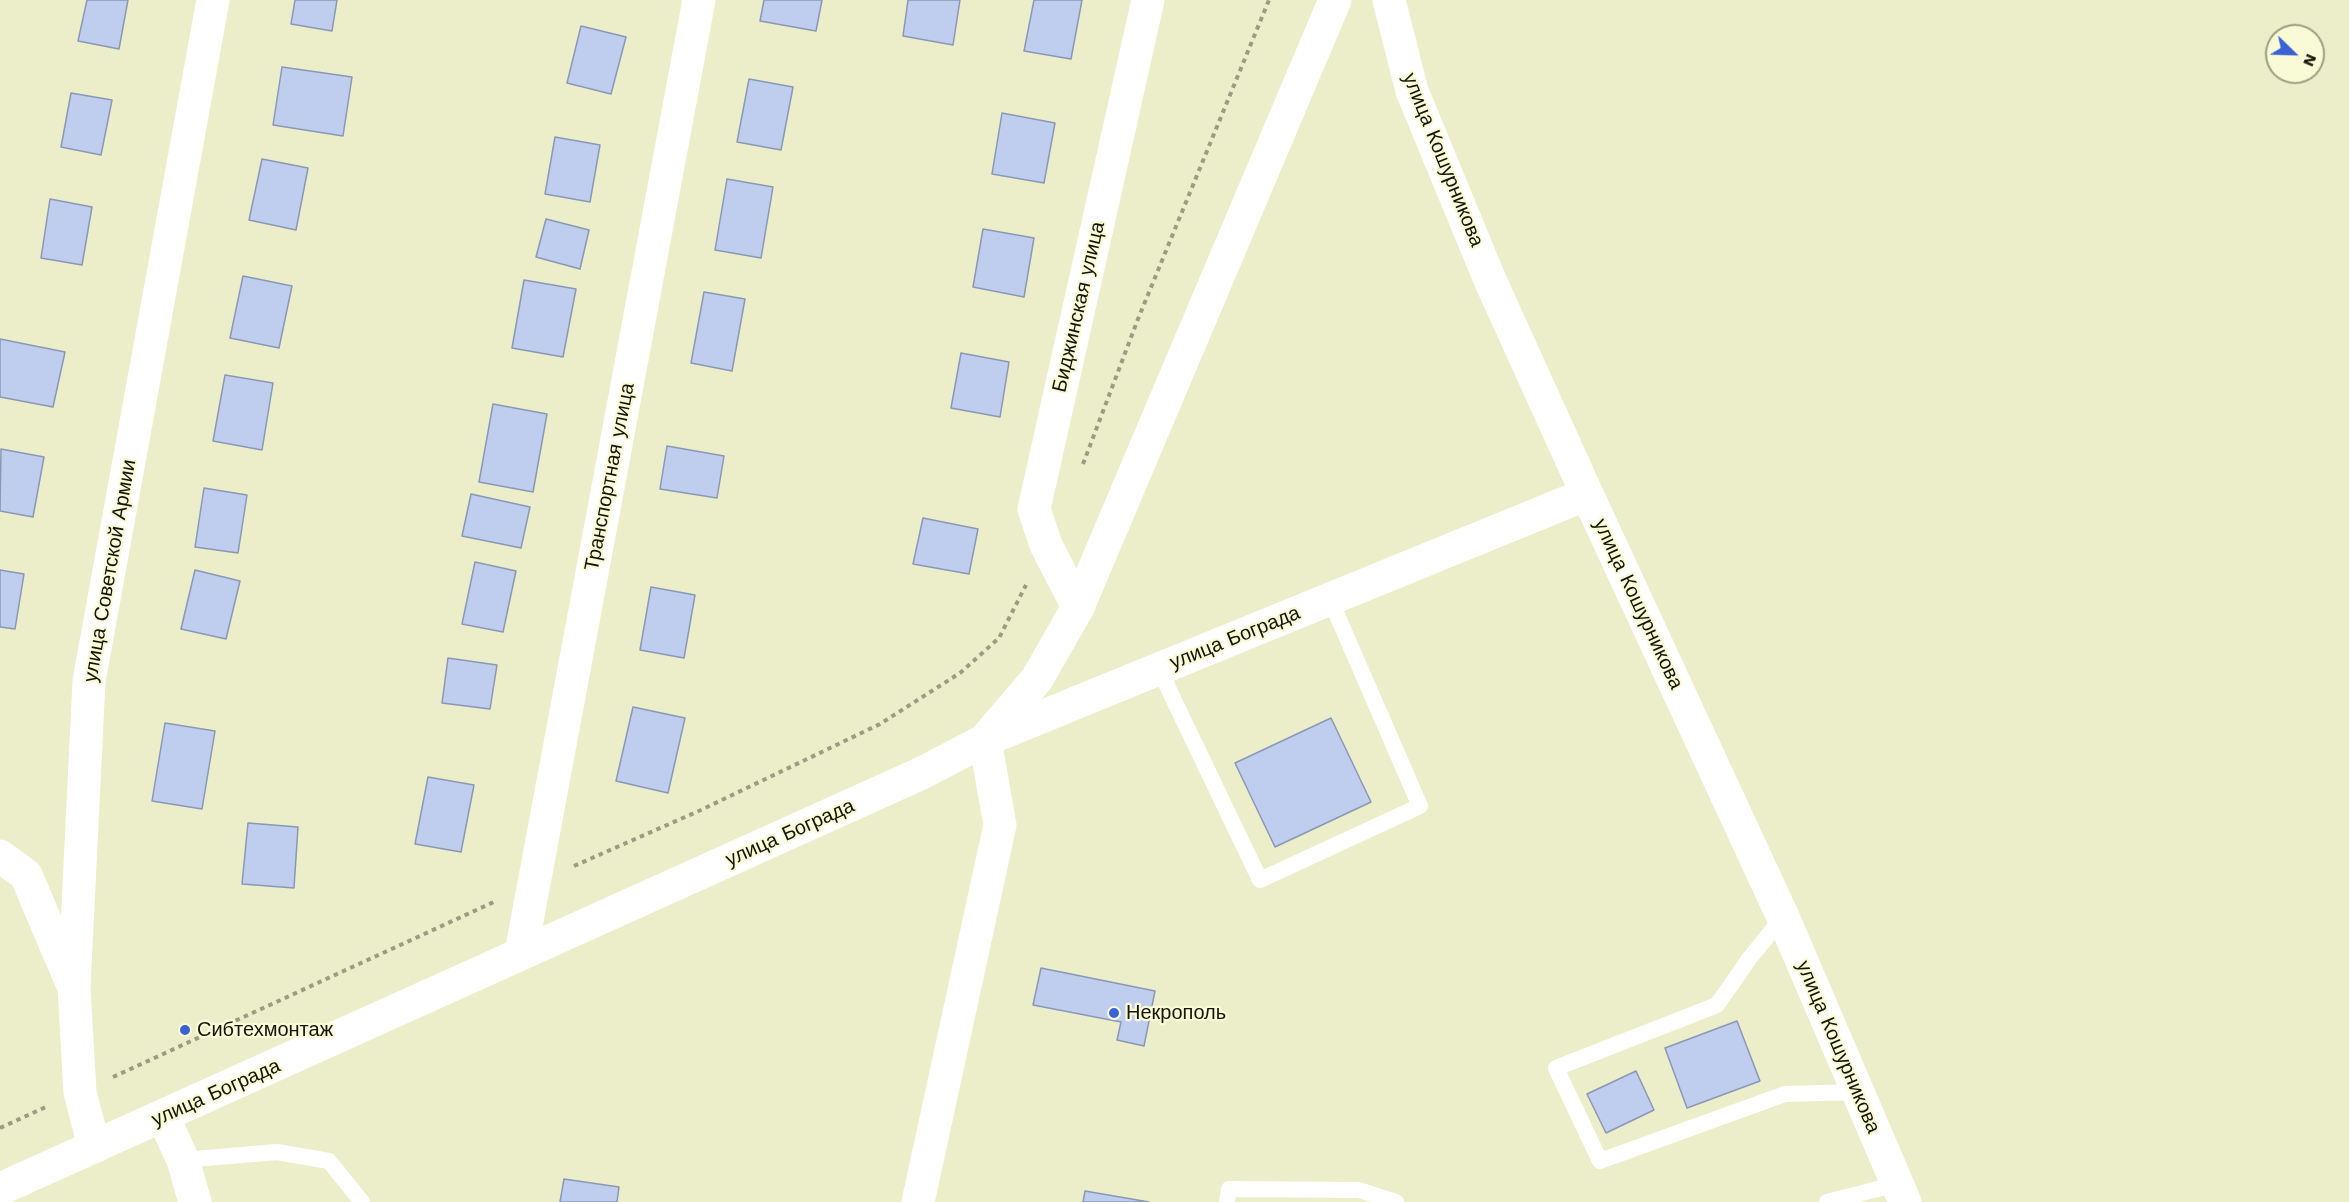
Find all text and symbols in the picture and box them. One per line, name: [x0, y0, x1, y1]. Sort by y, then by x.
north arrow: [2265, 24, 2325, 84]
text: N: [2299, 51, 2321, 70]
street label: улица Кошурникова: [1397, 70, 1489, 250]
street label: Биджинская улица: [1048, 219, 1110, 395]
street label: Транспортная улица: [580, 381, 640, 573]
street label: улица Советской Армии: [79, 458, 141, 684]
street label: улица Кошурникова: [1588, 515, 1688, 693]
street label: улица Бограда: [1166, 601, 1304, 675]
street label: улица Бограда: [722, 794, 858, 872]
street label: улица Кошурникова: [1791, 957, 1885, 1137]
place label: Некрополь: [1126, 1001, 1226, 1025]
marker: Некрополь: [1107, 1006, 1121, 1020]
place label: Сибтехмонтаж: [197, 1018, 333, 1042]
marker: Сибтехмонтаж: [178, 1023, 192, 1037]
street label: улица Бограда: [148, 1054, 284, 1132]

